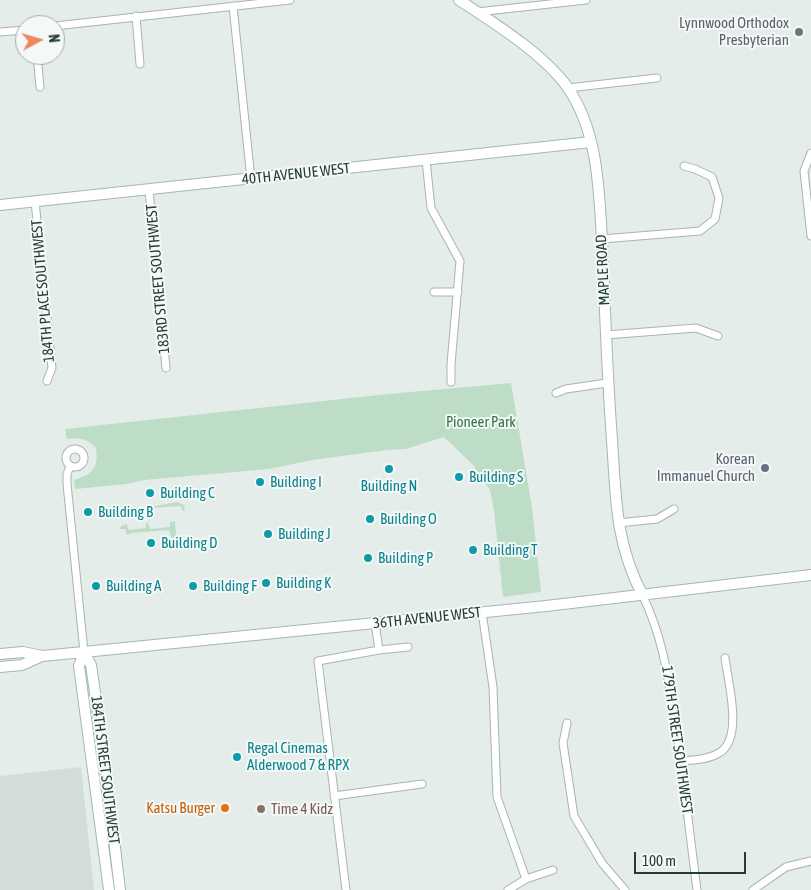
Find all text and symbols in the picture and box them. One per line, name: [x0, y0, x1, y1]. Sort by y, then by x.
place label: Lynnwood Orthodox Presbyterian: [679, 14, 789, 49]
north arrow: [15, 15, 65, 65]
marker: Lynnwood Orthodox Presbyterian: [793, 26, 805, 38]
text: N: [46, 34, 62, 43]
street label: 40TH AVENUE WEST: [241, 159, 351, 189]
street label: 183RD STREET SOUTHWEST: [142, 203, 174, 355]
street label: 184TH PLACE SOUTHWEST: [28, 219, 58, 363]
street label: MAPLE ROAD: [592, 234, 614, 306]
park label: Pioneer Park: [446, 413, 516, 431]
place label: Korean Immanuel Church: [657, 450, 755, 485]
marker: Korean Immanuel Church: [759, 462, 771, 474]
marker: Building N: [383, 463, 395, 475]
place label: Building S: [469, 468, 523, 486]
marker: Building S: [453, 471, 465, 483]
place label: Building I: [270, 473, 322, 491]
marker: Building I: [254, 476, 266, 488]
place label: Building N: [361, 477, 417, 495]
place label: Building C: [160, 484, 215, 502]
marker: Building C: [144, 487, 156, 499]
place label: Building B: [98, 503, 153, 521]
marker: Building B: [82, 506, 94, 518]
place label: Building O: [380, 510, 437, 528]
marker: Building O: [364, 513, 376, 525]
place label: Building J: [278, 525, 331, 543]
marker: Building J: [262, 528, 274, 540]
place label: Building D: [161, 534, 217, 552]
marker: Building D: [145, 537, 157, 549]
place label: Building T: [483, 541, 538, 559]
marker: Building T: [467, 544, 479, 556]
place label: Building P: [378, 549, 433, 567]
marker: Building P: [362, 552, 374, 564]
place label: Building K: [276, 574, 331, 592]
place label: Building A: [106, 577, 161, 595]
place label: Building F: [203, 577, 257, 595]
marker: Building K: [260, 577, 272, 589]
marker: Building A: [90, 580, 102, 592]
marker: Building F: [187, 580, 199, 592]
street label: 36TH AVENUE WEST: [372, 603, 482, 633]
street label: 179TH STREET SOUTHWEST: [658, 665, 696, 815]
street label: 184TH STREET SOUTHWEST: [87, 695, 123, 845]
place label: Regal Cinemas Alderwood 7 & RPX: [247, 739, 349, 774]
marker: Regal Cinemas Alderwood 7 & RPX: [231, 751, 243, 763]
place label: Katsu Burger: [146, 799, 215, 817]
place label: Time 4 Kidz: [271, 800, 333, 818]
marker: Katsu Burger: [219, 802, 231, 814]
marker: Time 4 Kidz: [255, 803, 267, 815]
scale bar: [636, 842, 748, 874]
text: 100 m: [642, 852, 676, 869]

